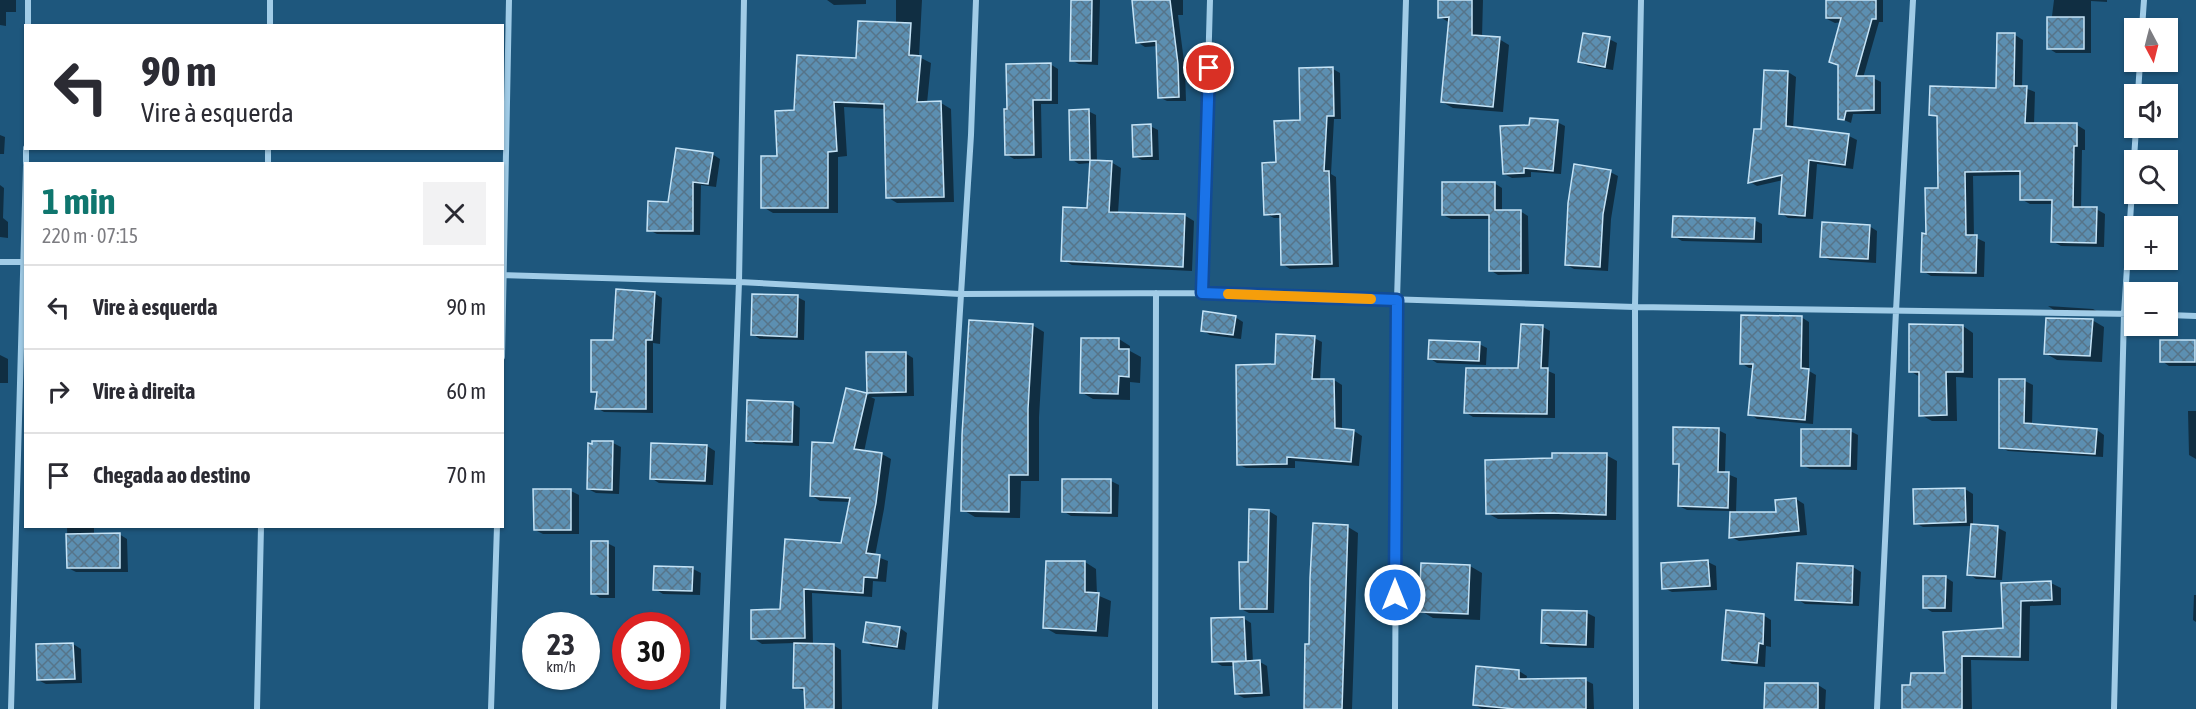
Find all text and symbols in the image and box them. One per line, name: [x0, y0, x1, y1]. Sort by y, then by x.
north arrow: [2124, 18, 2178, 72]
map controls: [2124, 18, 2178, 336]
pin: [1183, 42, 1234, 93]
text: 90 m: [141, 47, 216, 95]
icon: left: [42, 48, 120, 126]
icon: arrive: [1192, 51, 1225, 84]
button: sound: [2124, 84, 2178, 138]
text: Vire à esquerda: [141, 97, 294, 128]
button: search: [2124, 150, 2178, 204]
text: 1 min: [42, 180, 116, 222]
button: close: [423, 182, 486, 245]
button: +: [2124, 216, 2178, 270]
text: 220 m · 07:15: [42, 224, 138, 247]
button: −: [2124, 282, 2178, 336]
icon: left: [42, 291, 75, 324]
text: Vire à esquerda: [93, 294, 218, 320]
text: 90 m: [446, 294, 486, 320]
icon: right: [42, 375, 75, 408]
text: Vire à direita: [93, 378, 195, 404]
text: 60 m: [446, 378, 486, 404]
icon: arrive: [42, 459, 75, 492]
text: Chegada ao destino: [93, 462, 251, 488]
text: 70 m: [446, 462, 486, 488]
position arrow: [1363, 563, 1427, 627]
speed limit sign: 30: [612, 612, 690, 690]
text: 23: [547, 627, 575, 661]
text: km/h: [546, 658, 576, 675]

